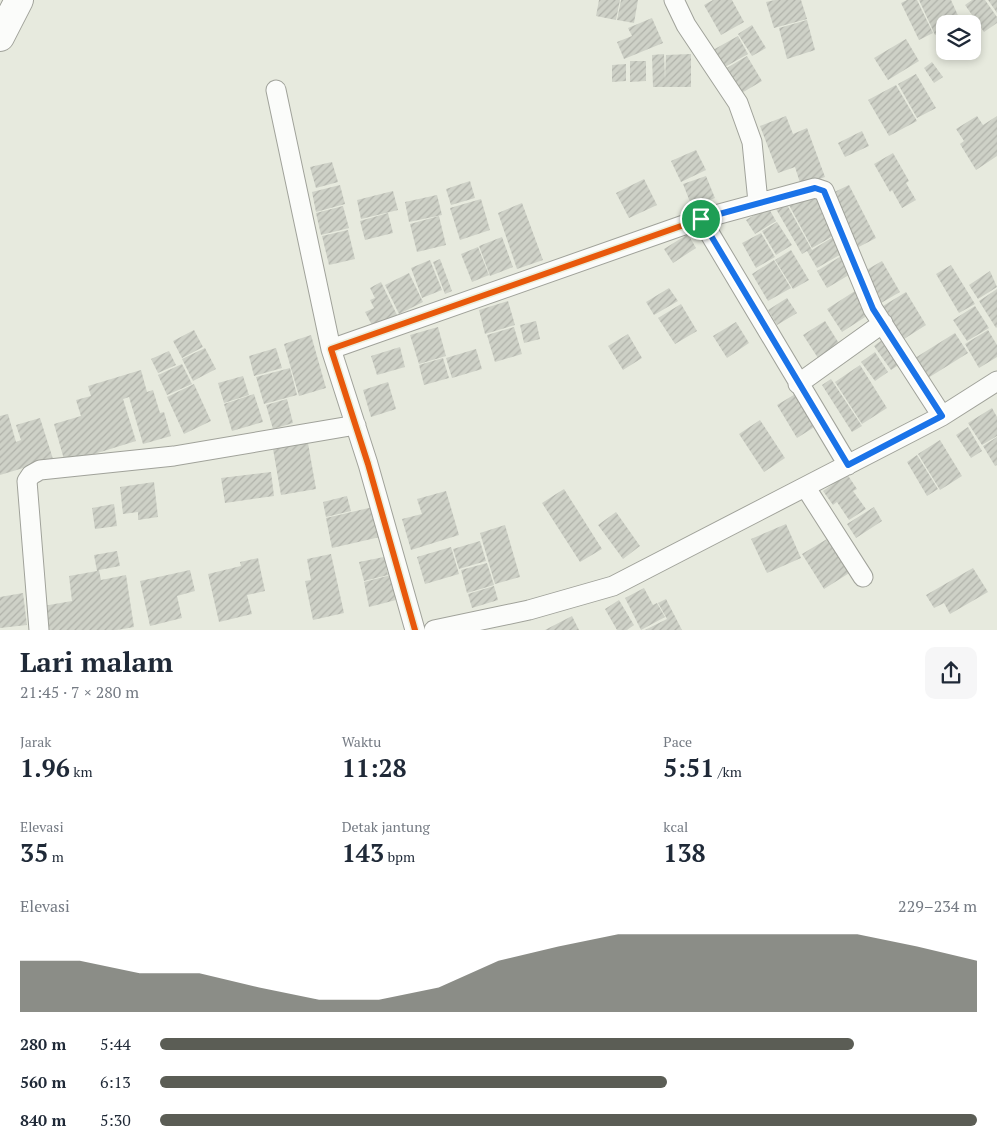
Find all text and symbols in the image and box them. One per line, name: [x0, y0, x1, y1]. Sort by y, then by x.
map controls: [936, 15, 981, 60]
button: layers: [936, 15, 981, 60]
pin: [680, 198, 722, 240]
icon: arrive: [687, 205, 715, 233]
text: Lari malam: [20, 643, 173, 680]
button: share: [925, 647, 977, 699]
text: 21:45 · 7 × 280 m: [20, 681, 139, 703]
text: Jarak: [20, 732, 52, 751]
text: Waktu: [342, 732, 381, 751]
text: Pace: [663, 732, 692, 751]
text: 1.96: [20, 751, 70, 784]
text: 11:28: [342, 751, 407, 784]
text: 5:51: [663, 751, 714, 784]
text: km: [70, 762, 93, 781]
text: /km: [714, 762, 742, 781]
text: Elevasi: [20, 817, 64, 836]
text: Detak jantung: [342, 817, 430, 836]
text: kcal: [663, 817, 688, 836]
text: 35: [20, 836, 48, 869]
text: 143: [342, 836, 384, 869]
text: 138: [663, 836, 706, 869]
text: m: [48, 847, 64, 866]
text: bpm: [384, 847, 415, 866]
text: Elevasi: [20, 895, 70, 917]
text: 229–234 m: [898, 895, 977, 917]
text: 280 m: [20, 1033, 66, 1055]
text: 5:44: [100, 1033, 131, 1055]
text: 560 m: [20, 1071, 66, 1093]
text: 6:13: [100, 1071, 131, 1093]
text: 840 m: [20, 1109, 66, 1131]
text: 5:30: [100, 1109, 131, 1131]

